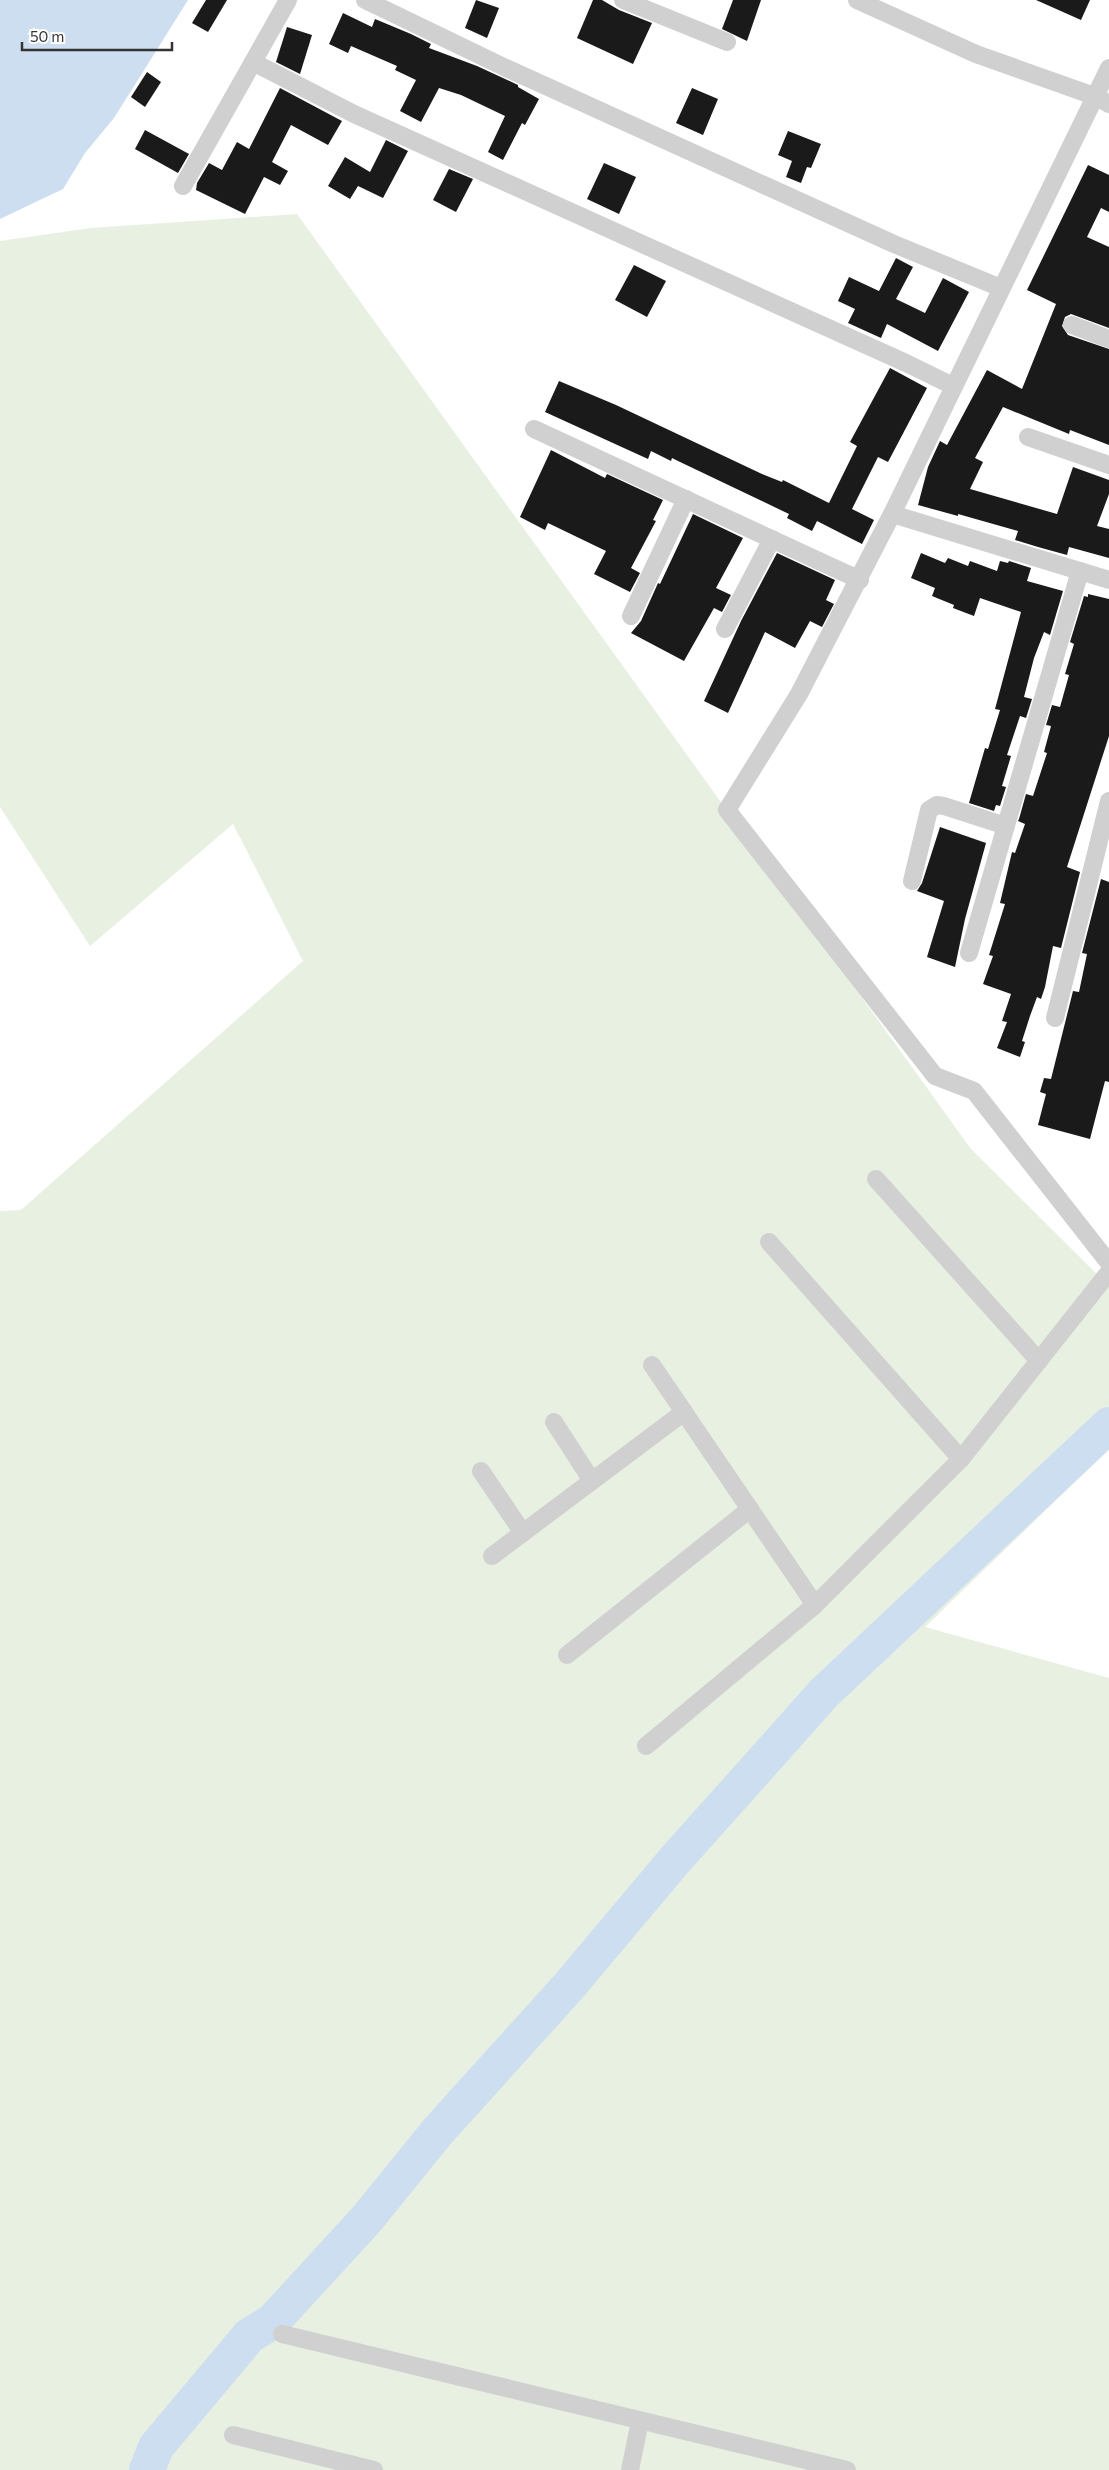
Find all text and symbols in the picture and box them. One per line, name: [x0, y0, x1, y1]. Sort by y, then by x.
scale bar: [22, 20, 172, 52]
text: 50 m: [30, 27, 64, 45]

